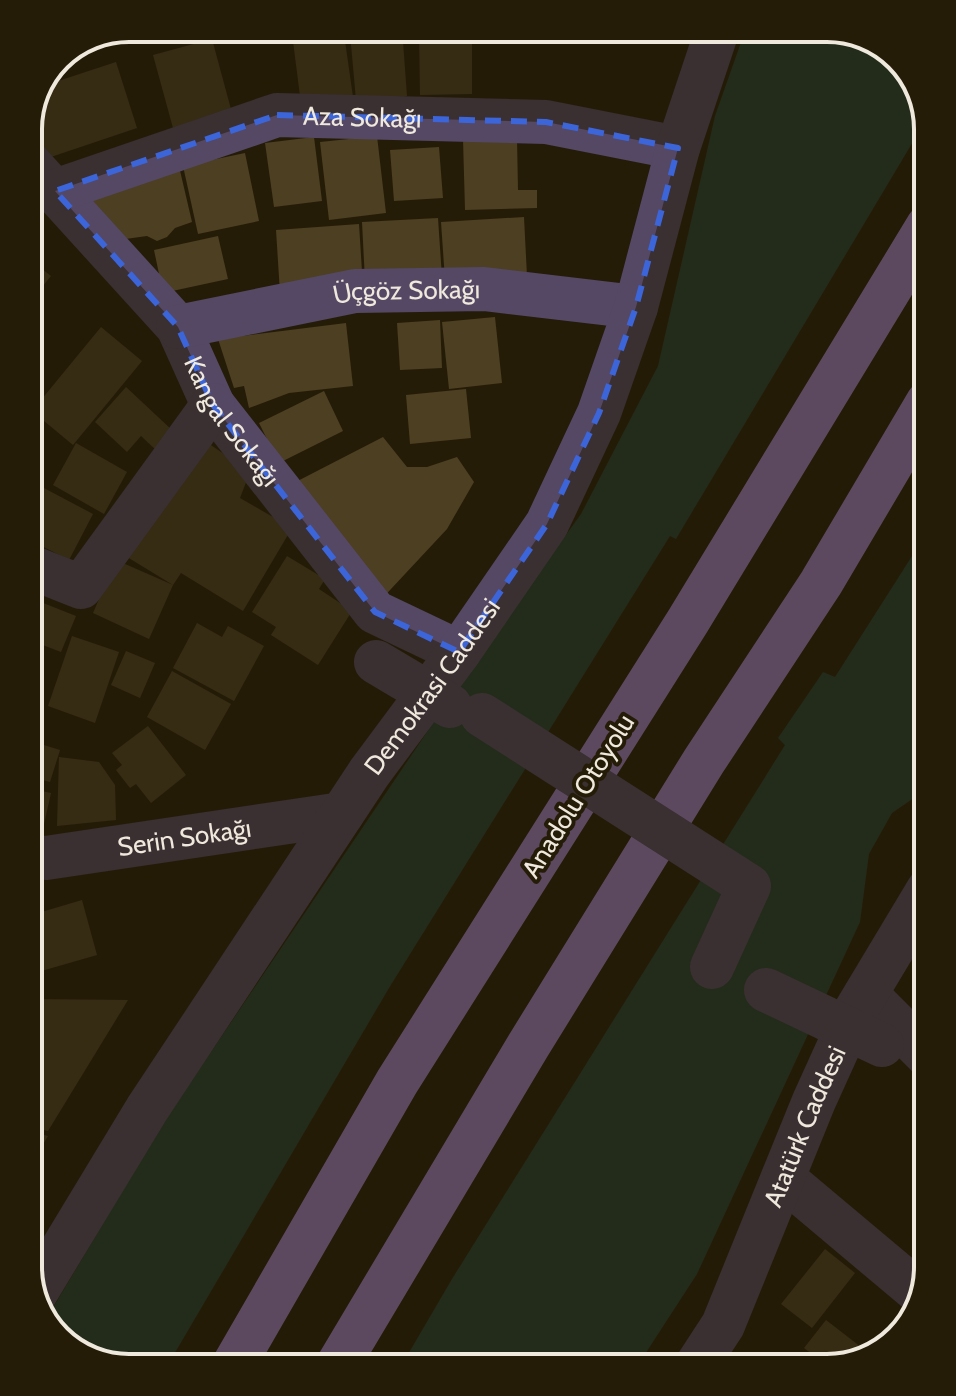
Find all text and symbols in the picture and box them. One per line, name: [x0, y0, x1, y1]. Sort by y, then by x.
street label: Aza Sokağı: [303, 100, 422, 135]
street label: Üçgöz Sokağı: [330, 273, 480, 311]
street label: Kangal Sokağı: [177, 351, 287, 493]
street label: Demokrasi Caddesi: [357, 592, 507, 781]
street label: Anadolu Otoyolu: [515, 708, 641, 884]
street label: Serin Sokağı: [115, 812, 253, 863]
street label: Atatürk Caddesi: [757, 1041, 853, 1212]

